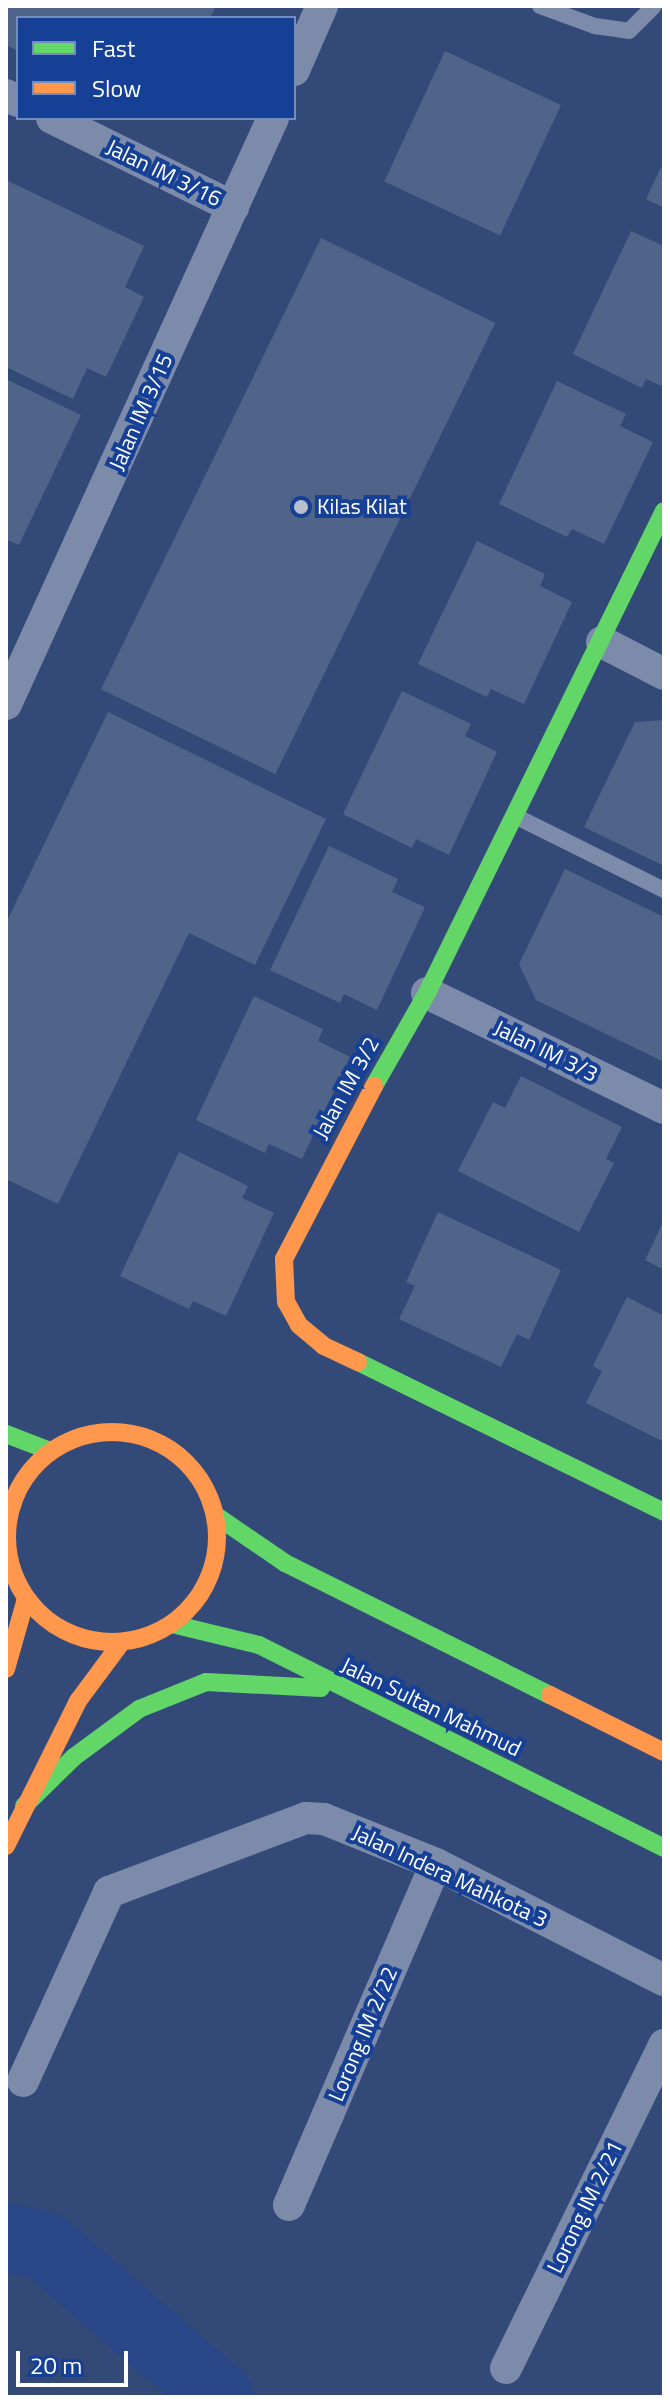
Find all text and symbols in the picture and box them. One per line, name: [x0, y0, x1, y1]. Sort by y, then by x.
legend: [16, 16, 296, 120]
text: Fast: [92, 30, 135, 66]
text: Slow: [92, 70, 141, 106]
street label: Jalan IM 3/16: [102, 134, 226, 212]
street label: Jalan IM 3/15: [104, 350, 178, 474]
place label: Kilas Kilat: [317, 494, 407, 520]
marker: Kilas Kilat: [292, 498, 310, 516]
street label: Jalan IM 3/3: [490, 1014, 602, 1088]
street label: Jalan IM 3/2: [307, 1032, 385, 1144]
street label: Jalan Sultan Mahmud: [337, 1652, 525, 1762]
street label: Jalan Indera Mahkota 3: [348, 1819, 552, 1933]
street label: Lorong IM 2/22: [323, 1963, 403, 2105]
street label: Lorong IM 2/21: [542, 2137, 628, 2277]
scale bar: [20, 2335, 132, 2385]
text: 20 m: [30, 2347, 82, 2383]

